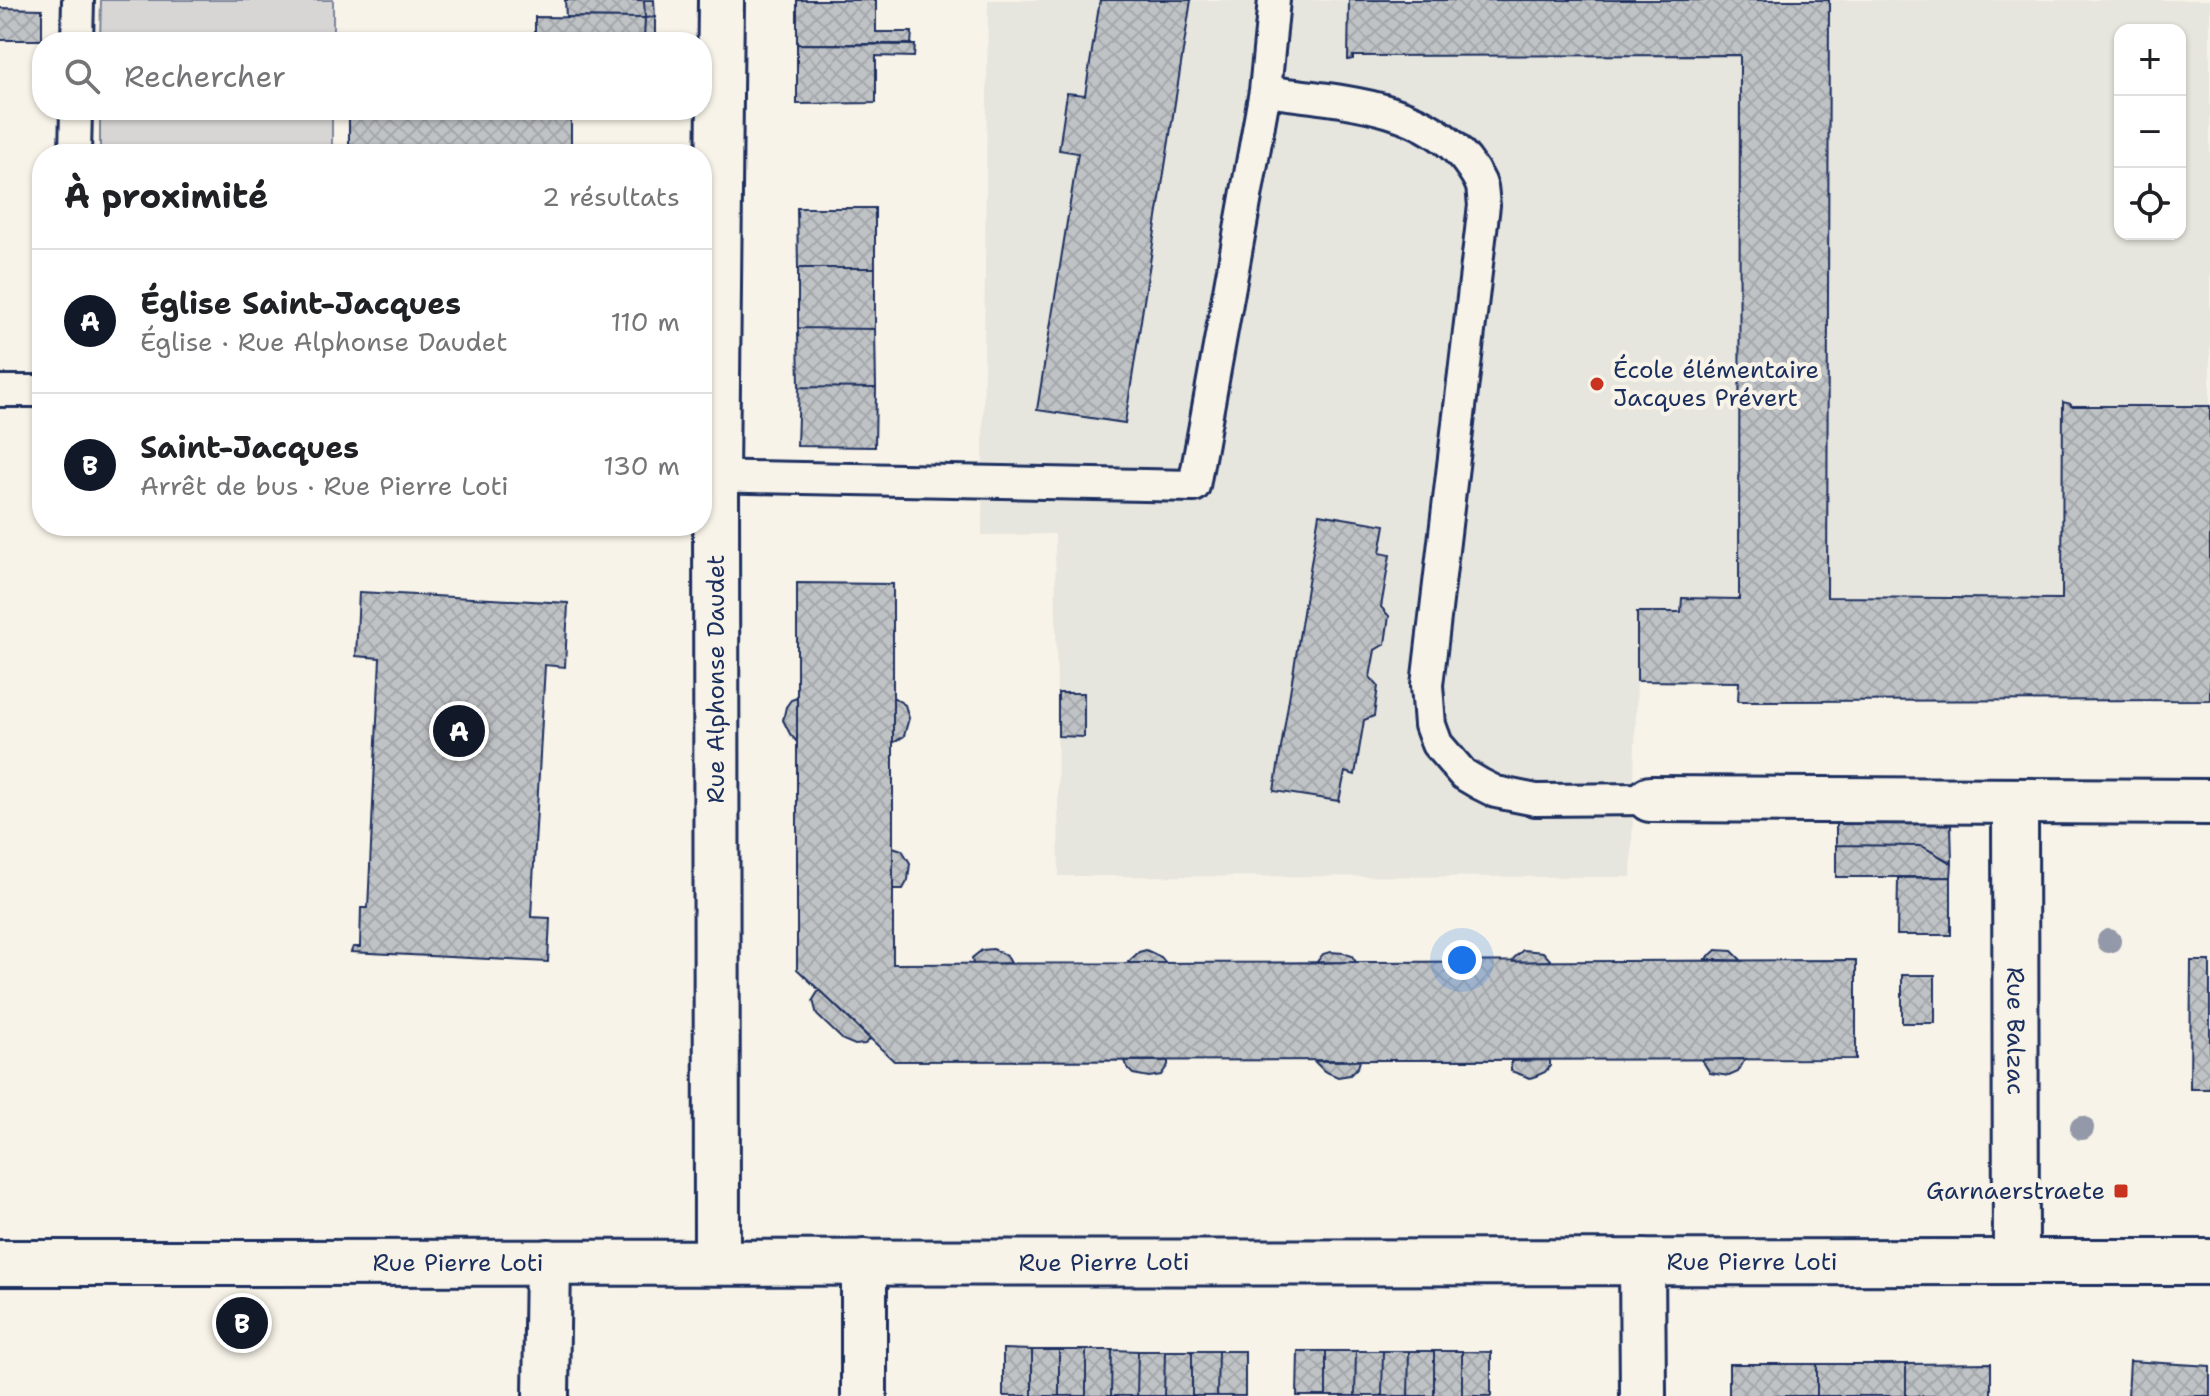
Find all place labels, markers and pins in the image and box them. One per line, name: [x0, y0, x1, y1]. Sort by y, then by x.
place label: École élémentaire Jacques Prévert: [1613, 354, 1819, 414]
marker: École élémentaire Jacques Prévert: [1588, 375, 1606, 393]
pin: A: [433, 701, 485, 761]
place label: Garnaerstraete: [1926, 1175, 2105, 1207]
marker: Garnaerstraete: [2112, 1182, 2130, 1200]
pin: B: [216, 1293, 268, 1353]

